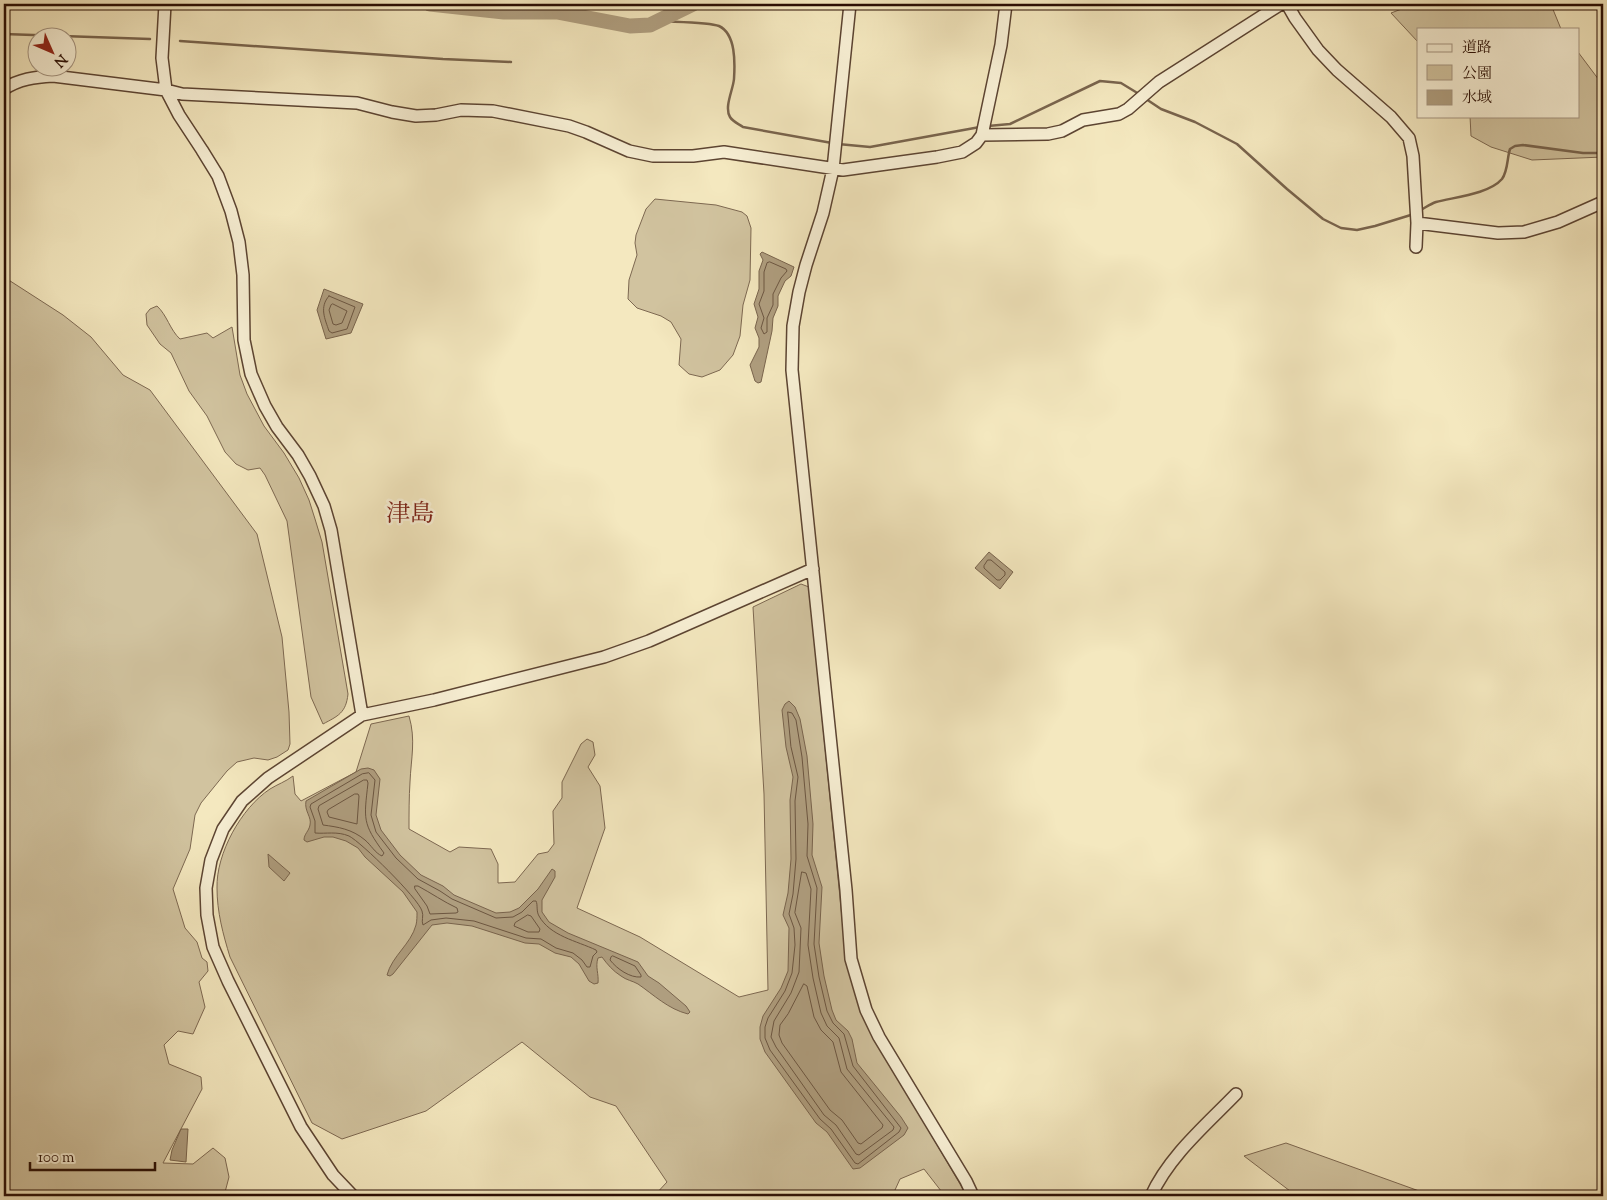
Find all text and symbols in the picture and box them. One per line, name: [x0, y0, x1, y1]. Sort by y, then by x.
north arrow: [28, 28, 78, 78]
legend: [1417, 28, 1580, 118]
text: 道路: [1462, 38, 1492, 59]
text: N: [49, 49, 71, 71]
text: 公園: [1462, 64, 1492, 85]
text: 水域: [1462, 88, 1492, 109]
district label: 津島: [386, 498, 434, 532]
scale bar: [30, 1140, 155, 1172]
text: 100 m: [38, 1148, 75, 1169]

